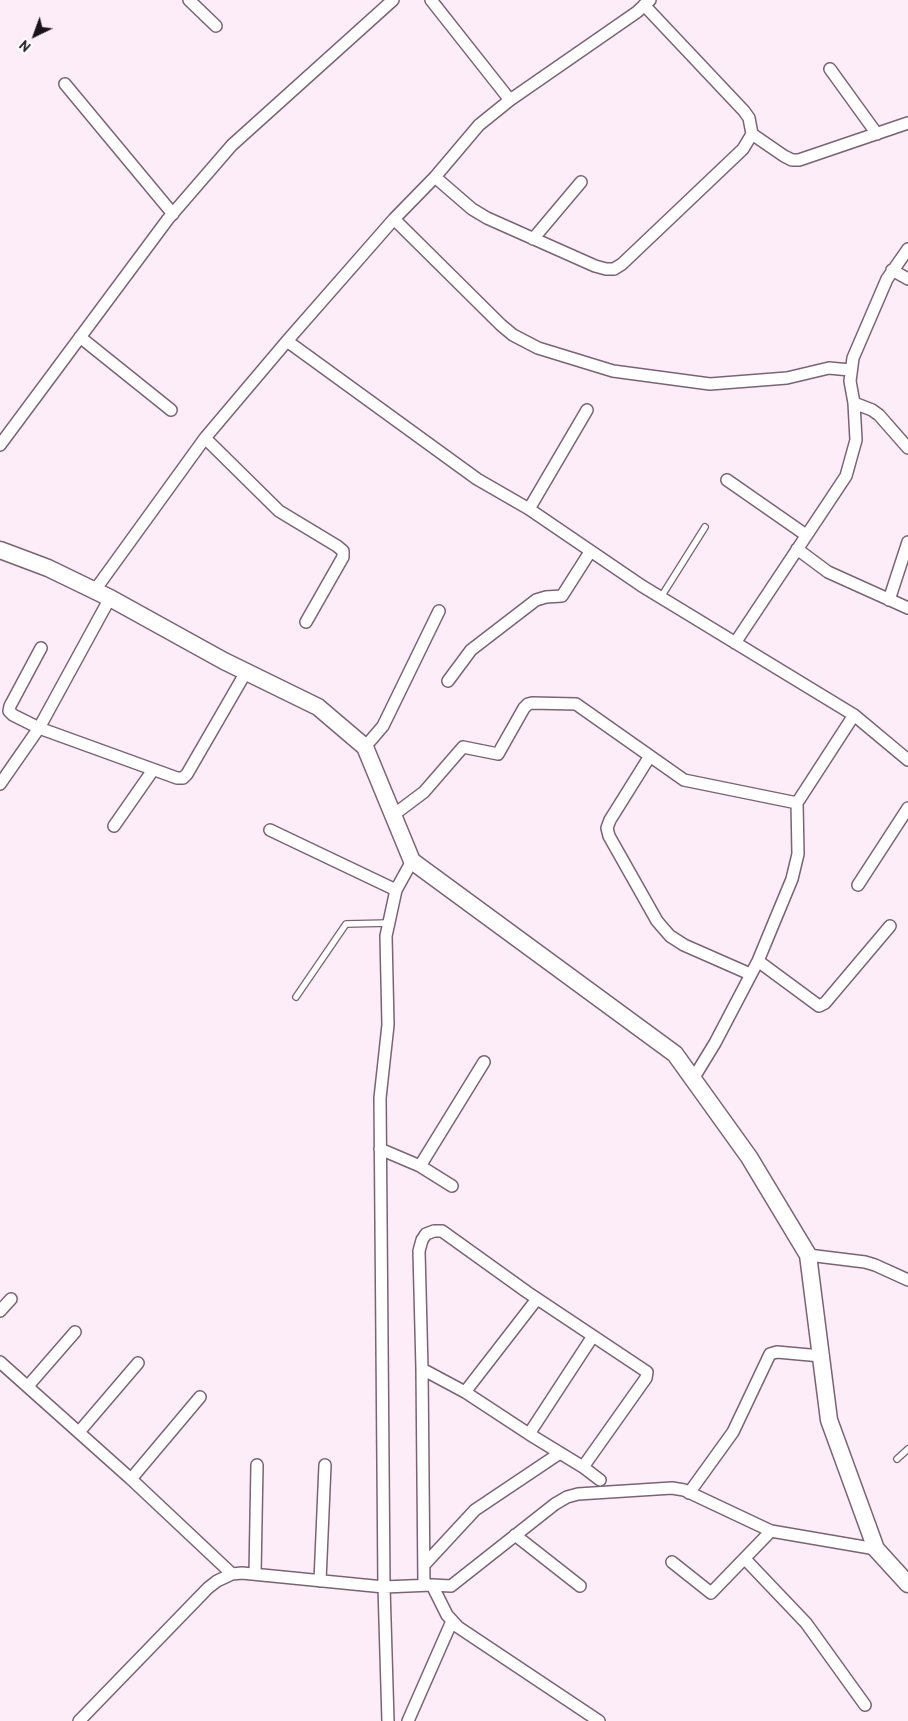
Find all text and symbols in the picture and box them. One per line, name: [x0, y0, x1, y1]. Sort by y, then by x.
north arrow: [10, 10, 60, 60]
text: N: [16, 36, 34, 56]

